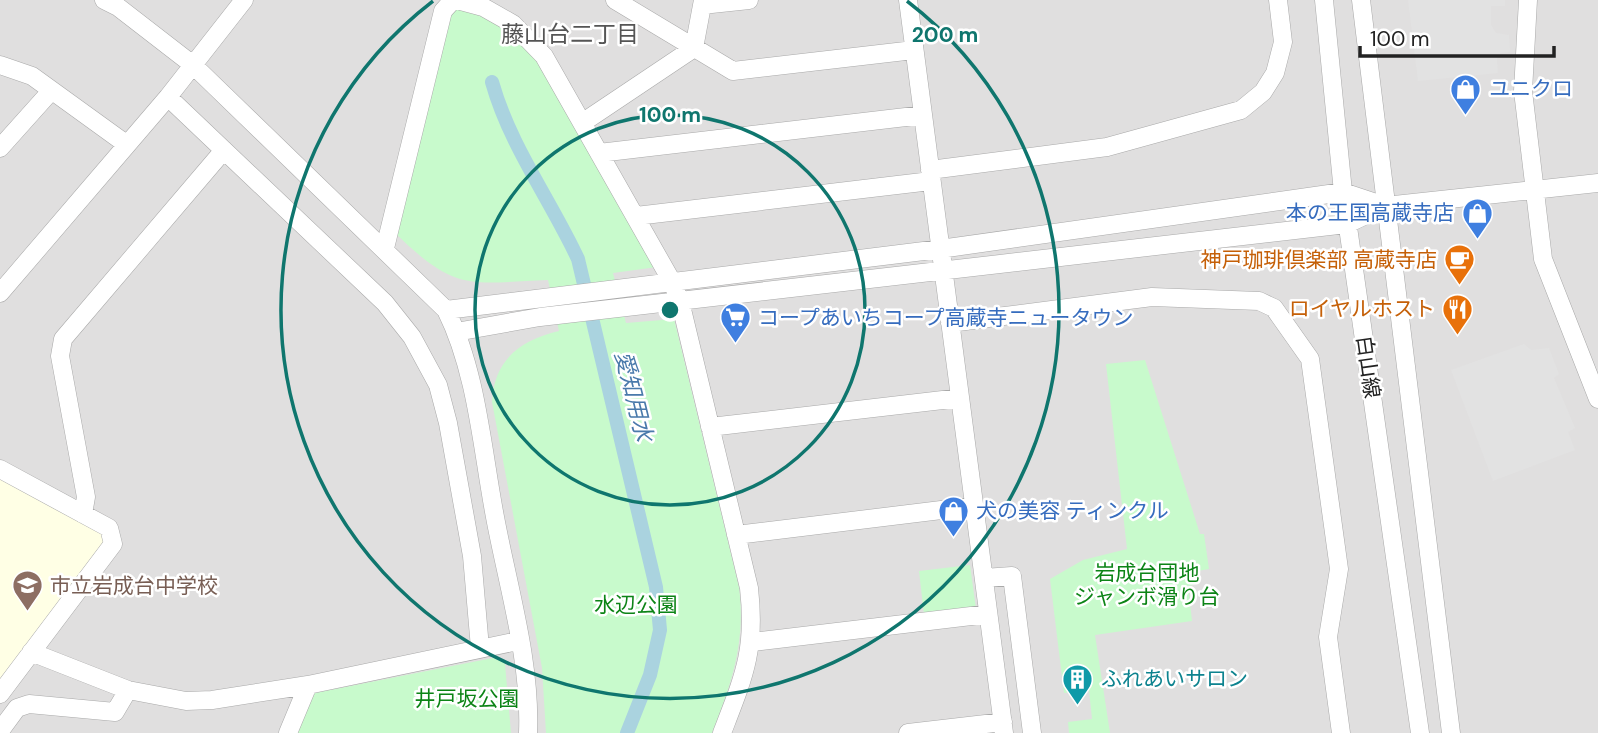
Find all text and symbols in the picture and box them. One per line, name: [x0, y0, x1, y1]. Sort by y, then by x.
scale bar: [1360, 14, 1554, 58]
district label: 藤山台二丁目: [501, 19, 639, 49]
text: 200 m: [912, 21, 978, 49]
text: 100 m: [1370, 25, 1430, 53]
shop icon: ユニクロ: [1449, 72, 1483, 116]
place label: ユニクロ: [1489, 75, 1573, 103]
text: 100 m: [639, 101, 701, 129]
shop icon: 本の王国高蔵寺店: [1460, 196, 1494, 240]
place label: 本の王国高蔵寺店: [1286, 199, 1454, 227]
cafe icon: 神戸珈琲倶楽部 高蔵寺店: [1443, 243, 1477, 287]
place label: 神戸珈琲倶楽部 高蔵寺店: [1200, 246, 1437, 274]
restaurant icon: ロイヤルホスト: [1441, 292, 1475, 336]
place label: ロイヤルホスト: [1289, 295, 1435, 323]
centre of rings: [658, 298, 682, 322]
supermarket icon: コープあいちコープ高蔵寺ニュータウン: [718, 301, 752, 345]
place label: コープあいちコープ高蔵寺ニュータウン: [758, 304, 1133, 332]
street label: 白山線: [1350, 334, 1386, 400]
water label: 愛知用水: [608, 348, 660, 447]
shop icon: 犬の美容 ティンクル: [936, 494, 970, 538]
place label: 犬の美容 ティンクル: [976, 497, 1169, 525]
park label: 岩成台団地 ジャンボ滑り台: [1074, 559, 1220, 611]
school or university icon: 市立岩成台中学校: [10, 569, 44, 613]
place label: 市立岩成台中学校: [50, 572, 218, 600]
park label: 水辺公園: [594, 591, 678, 619]
building icon: ふれあいサロン: [1061, 662, 1095, 706]
place label: ふれあいサロン: [1101, 665, 1248, 693]
park label: 井戸坂公園: [415, 685, 520, 713]

